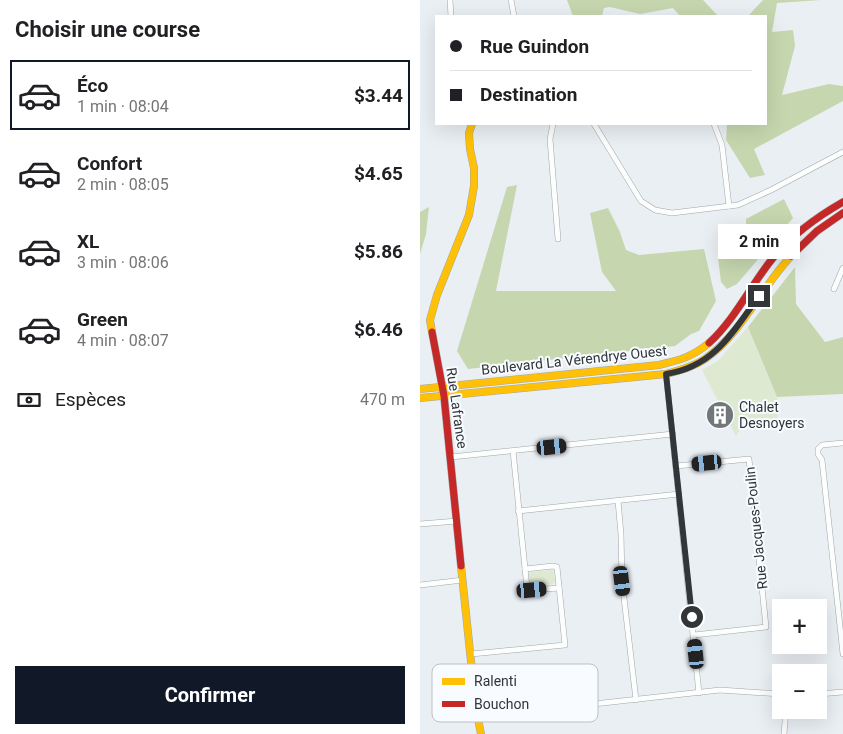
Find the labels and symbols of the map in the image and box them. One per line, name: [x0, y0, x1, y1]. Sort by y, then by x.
callout: 2 min: [718, 224, 800, 258]
route end: [748, 285, 770, 307]
street label: Boulevard La Vérendrye Ouest: [480, 342, 668, 378]
street label: Rue Lafrance: [443, 366, 471, 450]
place label: Chalet Desnoyers: [739, 399, 804, 431]
building icon: Chalet Desnoyers: [705, 400, 735, 430]
car: [536, 438, 567, 456]
car: [691, 454, 722, 472]
street label: Rue Jacques-Poulin: [742, 466, 770, 590]
car: [612, 565, 631, 597]
car: [516, 581, 547, 599]
route start: [681, 606, 703, 628]
car: [686, 638, 705, 670]
legend: [432, 664, 598, 722]
text: Ralenti: [474, 673, 517, 689]
text: Bouchon: [474, 696, 529, 712]

